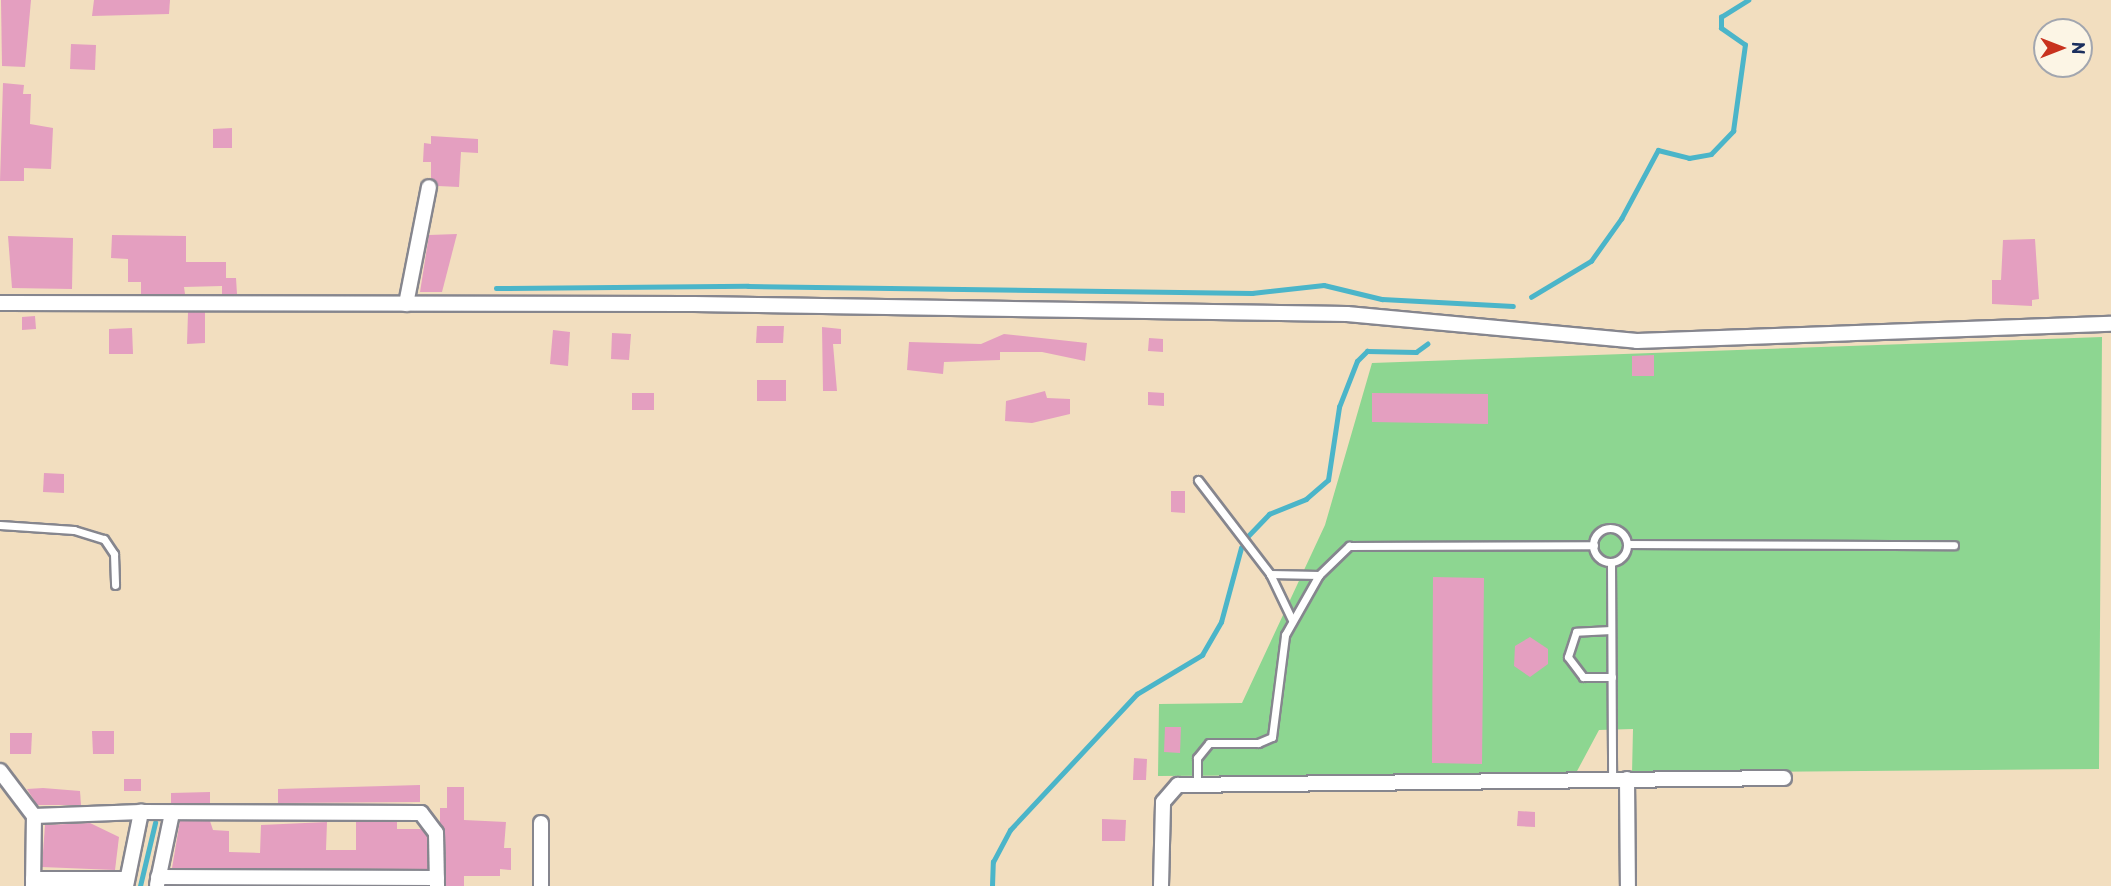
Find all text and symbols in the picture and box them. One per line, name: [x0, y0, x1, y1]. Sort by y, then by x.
north arrow: [2033, 18, 2093, 78]
text: N: [2067, 42, 2091, 54]

